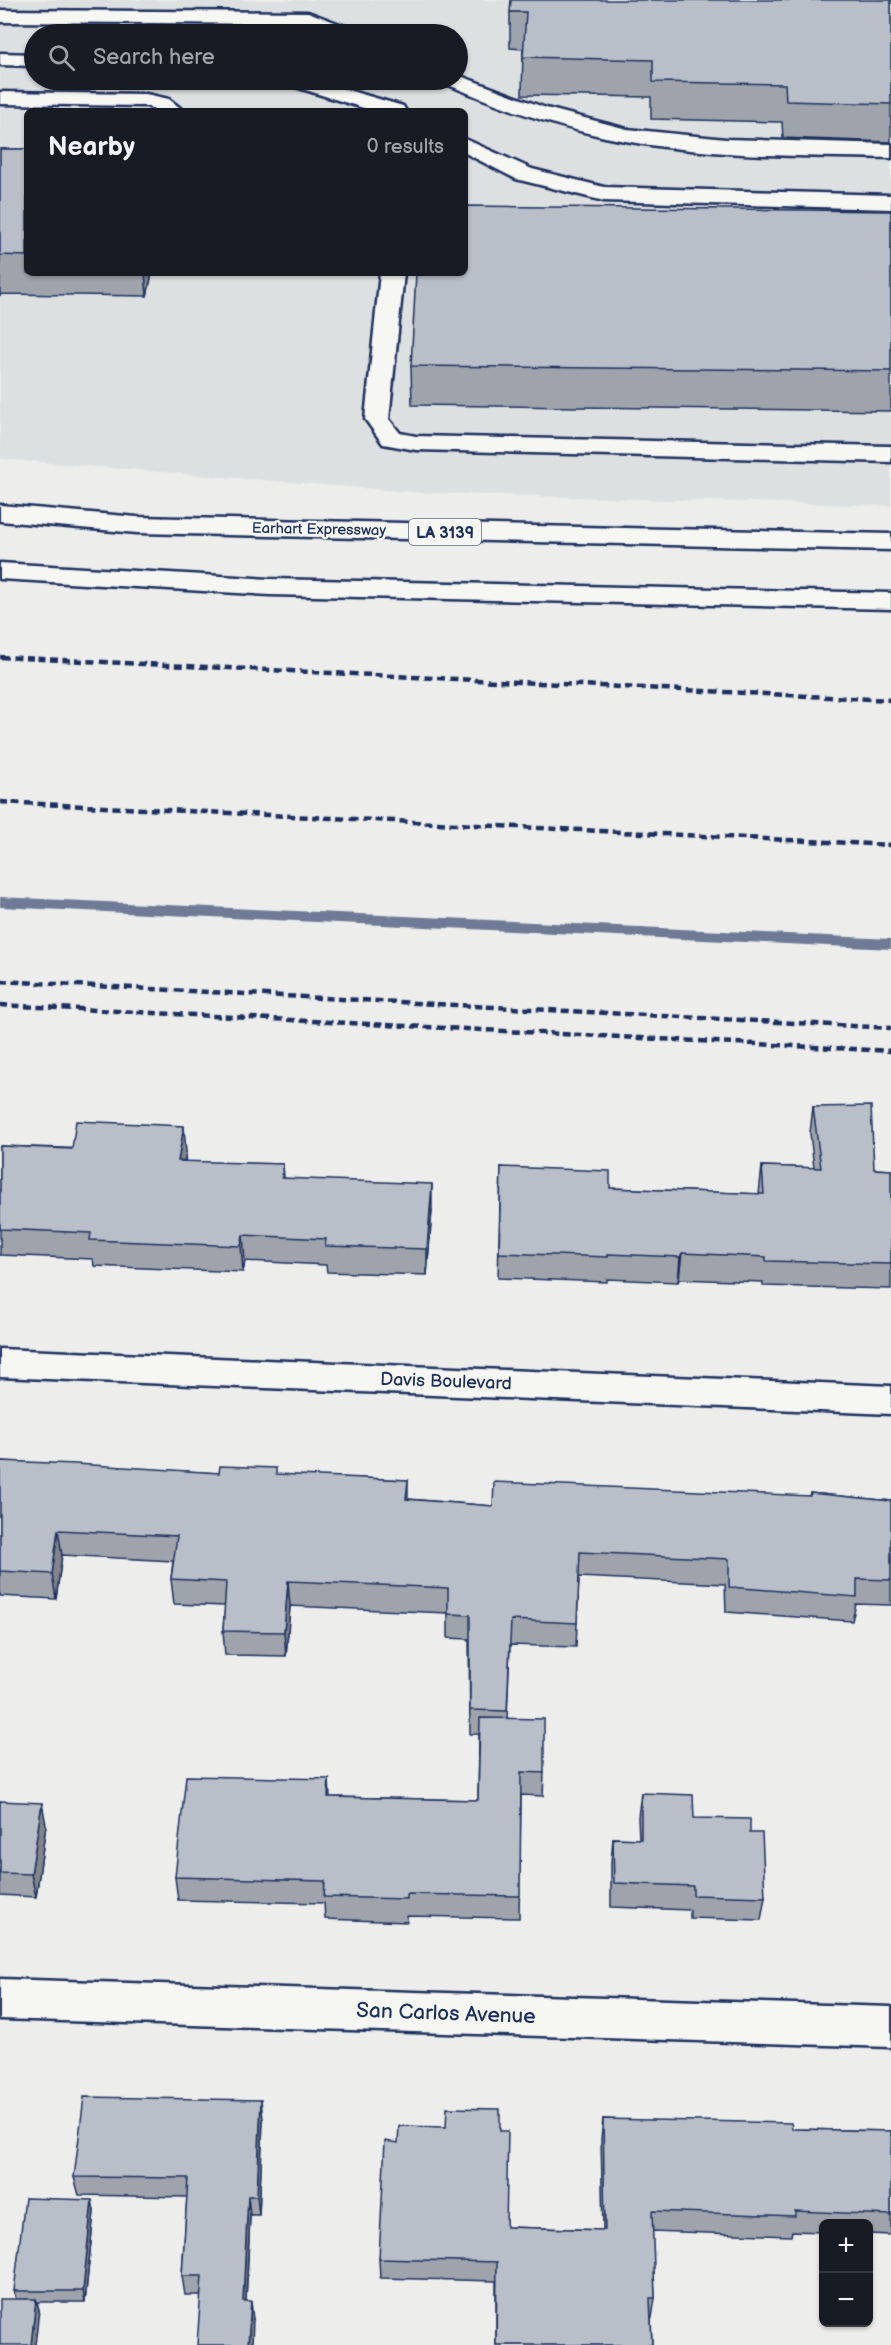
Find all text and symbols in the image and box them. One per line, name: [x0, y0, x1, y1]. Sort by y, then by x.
search box: [24, 24, 468, 90]
icon: search: [45, 41, 78, 74]
text: Search here: [93, 44, 215, 71]
text: Nearby: [48, 132, 135, 163]
text: 0 results: [367, 135, 444, 159]
street label: Earhart Expressway: [252, 519, 387, 540]
road number: LA 3139: [409, 519, 481, 545]
street label: Davis Boulevard: [380, 1369, 512, 1394]
street label: San Carlos Avenue: [356, 1998, 536, 2029]
map controls: [819, 2219, 873, 2327]
button: +: [819, 2219, 873, 2273]
button: −: [819, 2273, 873, 2327]

